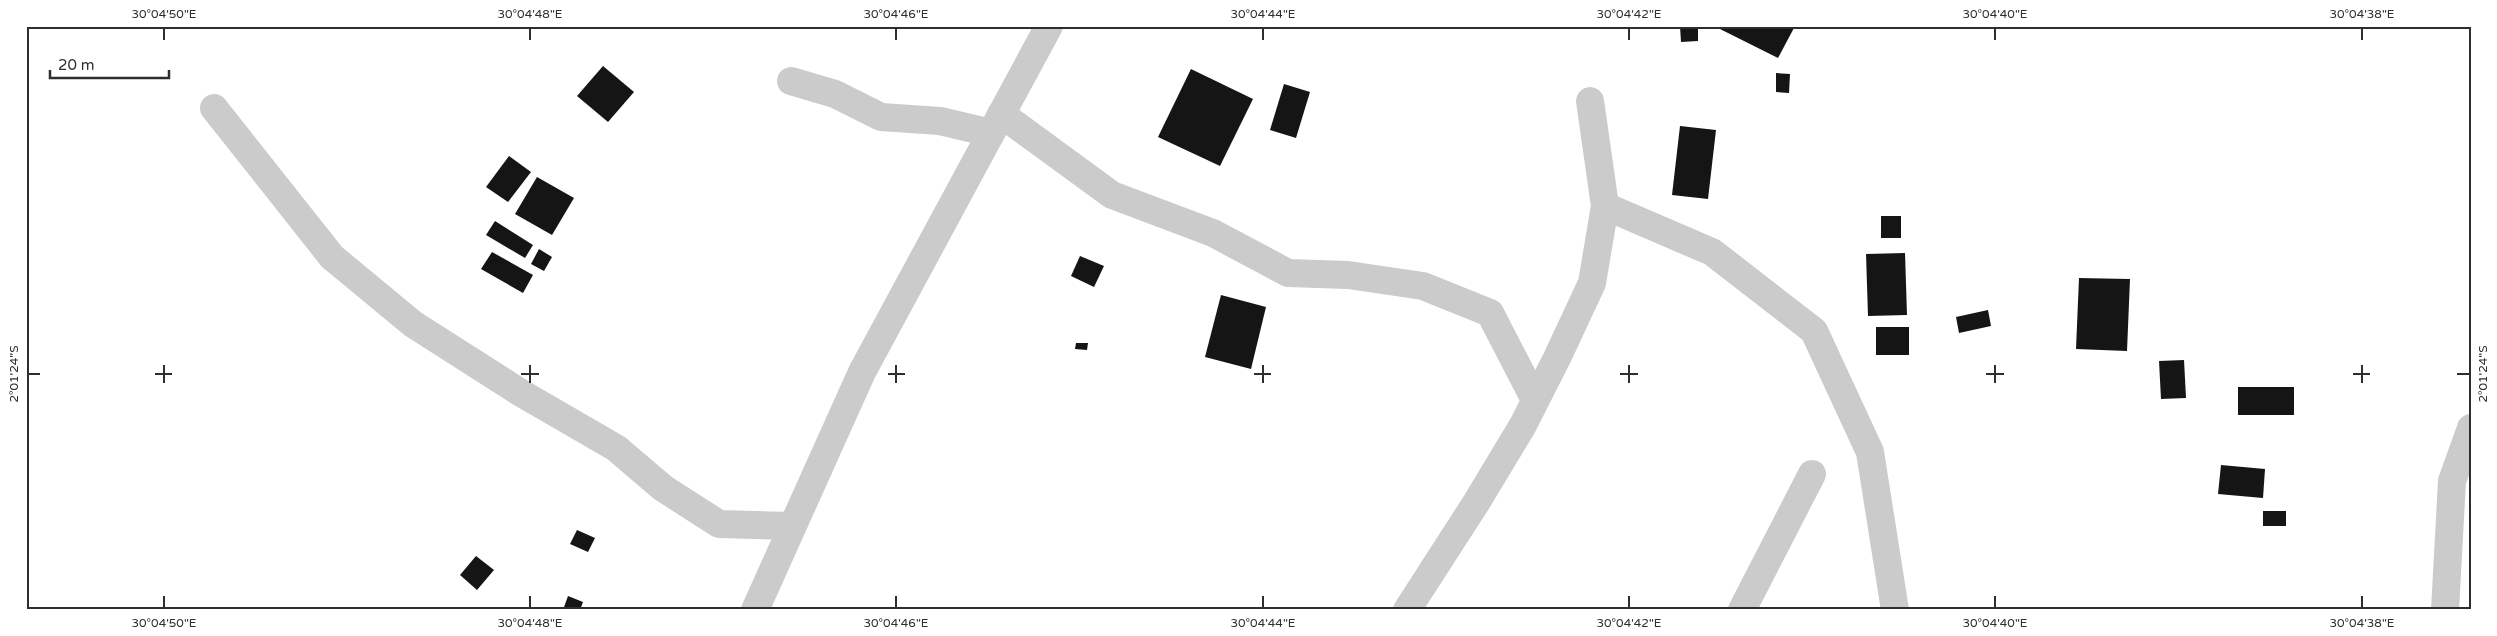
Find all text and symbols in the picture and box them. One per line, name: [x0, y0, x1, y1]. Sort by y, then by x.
text: 30°04'50"E: [131, 7, 197, 21]
text: 30°04'48"E: [497, 7, 563, 21]
text: 30°04'46"E: [863, 7, 929, 21]
text: 30°04'44"E: [1230, 7, 1296, 21]
text: 30°04'42"E: [1596, 7, 1662, 21]
text: 30°04'40"E: [1962, 7, 2028, 21]
text: 30°04'38"E: [2329, 7, 2395, 21]
scale bar: [50, 48, 169, 80]
text: 20 m: [58, 56, 95, 74]
text: 2°01'24"S: [7, 345, 21, 403]
text: 2°01'24"S: [2476, 345, 2490, 403]
text: 30°04'50"E: [131, 616, 197, 630]
text: 30°04'48"E: [497, 616, 563, 630]
text: 30°04'46"E: [863, 616, 929, 630]
text: 30°04'44"E: [1230, 616, 1296, 630]
text: 30°04'42"E: [1596, 616, 1662, 630]
text: 30°04'40"E: [1962, 616, 2028, 630]
text: 30°04'38"E: [2329, 616, 2395, 630]

